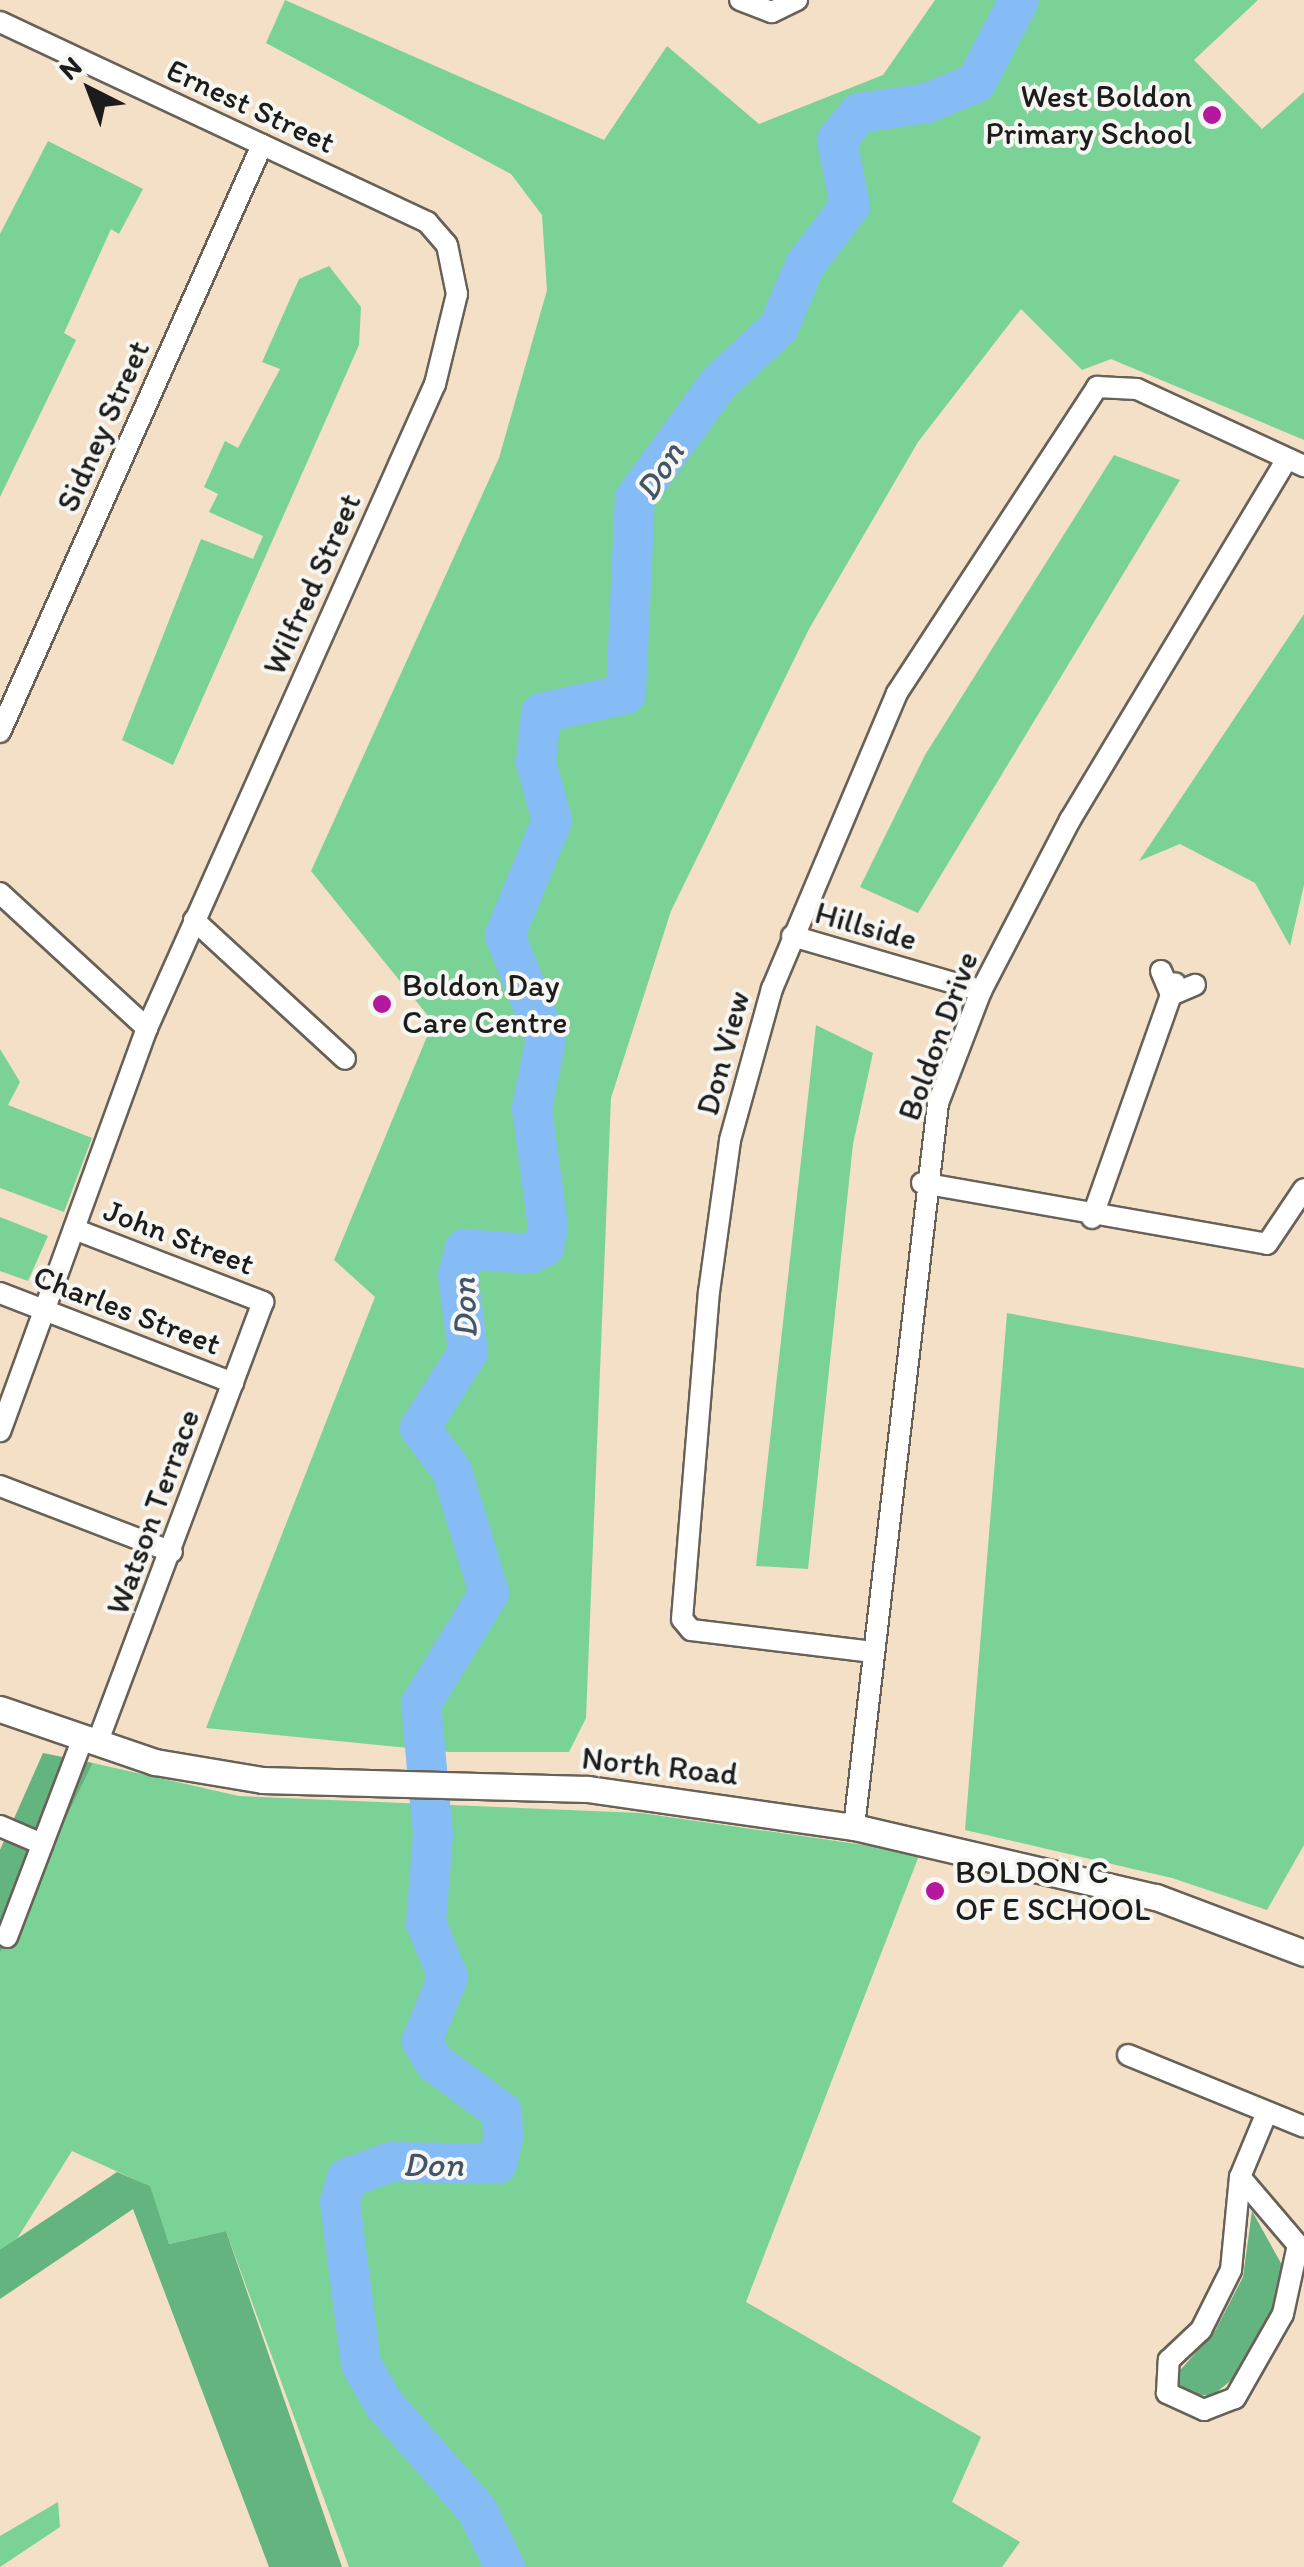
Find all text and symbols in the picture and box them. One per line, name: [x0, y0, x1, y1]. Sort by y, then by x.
north arrow: [40, 40, 140, 140]
text: N: [52, 49, 88, 87]
street label: Ernest Street: [161, 50, 341, 162]
place label: West Boldon Primary School: [985, 78, 1192, 153]
marker: West Boldon Primary School: [1201, 104, 1223, 126]
street label: Sidney Street: [48, 335, 158, 517]
water label: Don: [625, 434, 693, 508]
street label: Wilfred Street: [255, 488, 369, 680]
street label: Hillside: [811, 893, 921, 959]
street label: Boldon Drive: [890, 946, 986, 1126]
place label: Boldon Day Care Centre: [402, 967, 568, 1042]
street label: Don View: [688, 987, 758, 1119]
marker: Boldon Day Care Centre: [371, 993, 393, 1015]
street label: John Street: [99, 1191, 259, 1283]
street label: Charles Street: [28, 1257, 226, 1363]
water label: Don: [442, 1277, 486, 1339]
street label: Watson Terrace: [99, 1406, 207, 1618]
street label: North Road: [581, 1739, 739, 1793]
place label: BOLDON C OF E SCHOOL: [955, 1854, 1150, 1929]
marker: BOLDON C OF E SCHOOL: [924, 1880, 946, 1902]
water label: Don: [403, 2143, 463, 2185]

